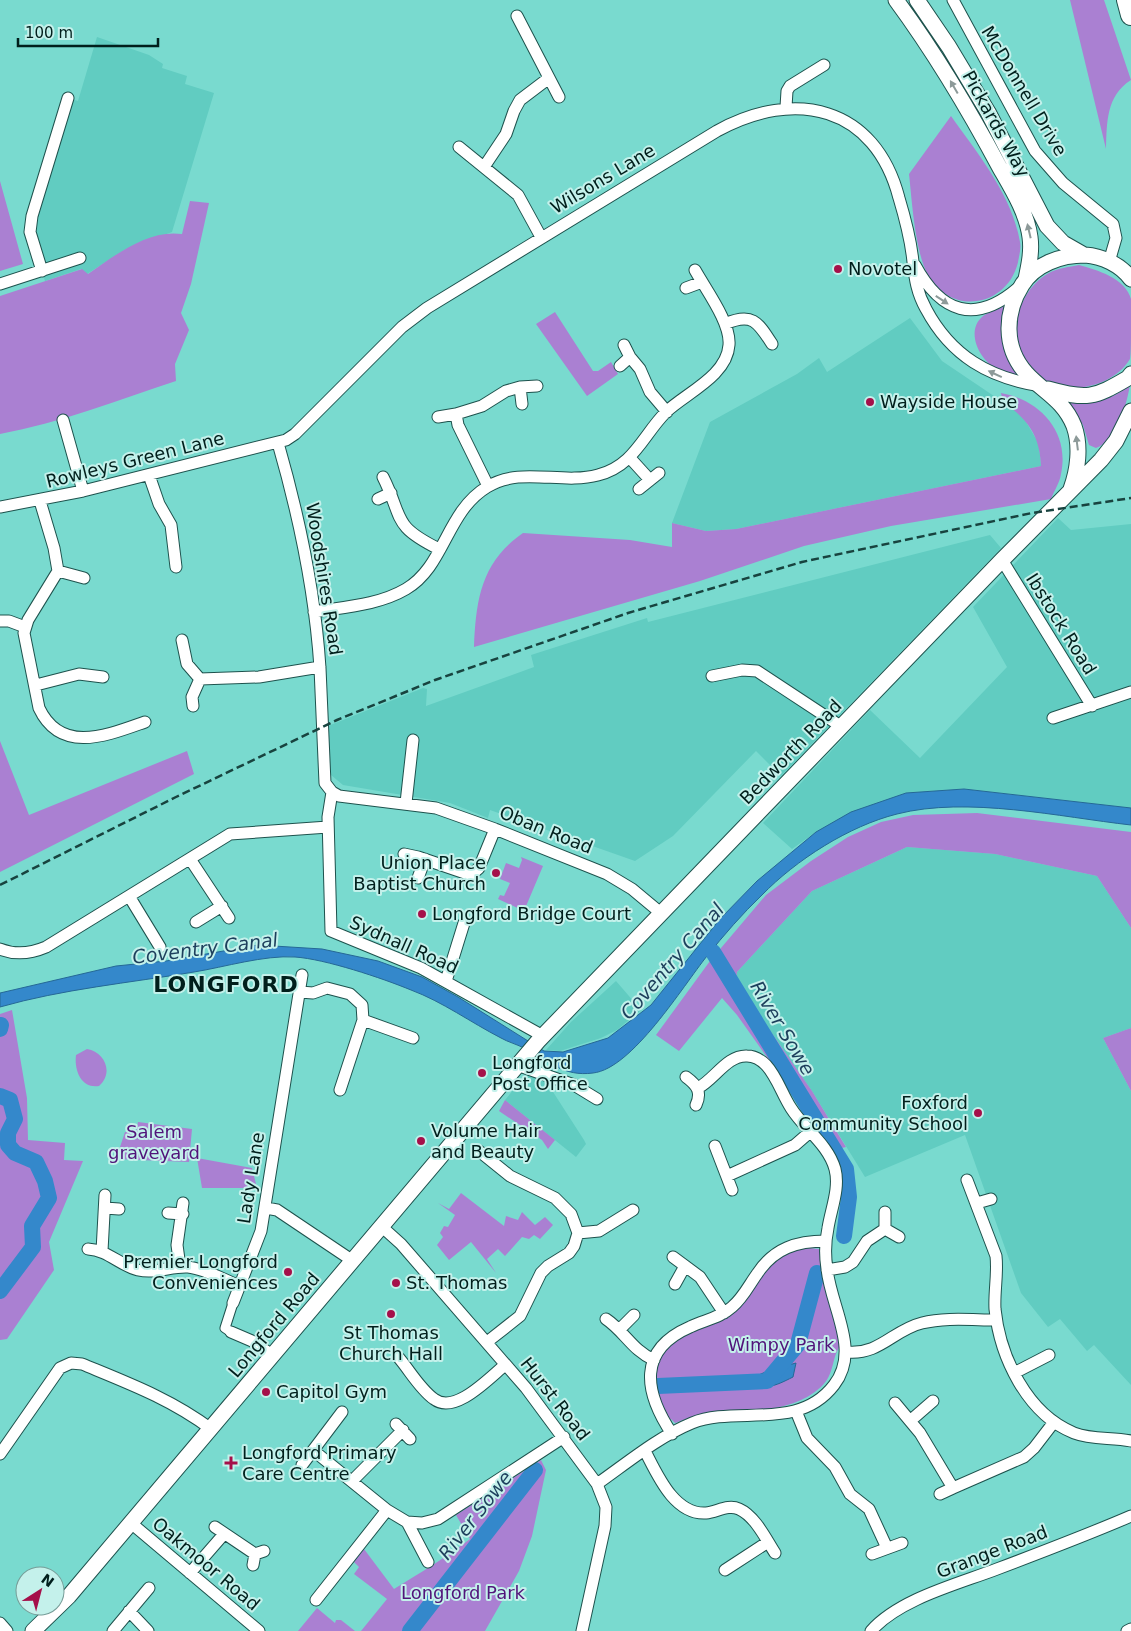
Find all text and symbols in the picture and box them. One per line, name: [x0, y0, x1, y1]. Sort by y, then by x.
scale bar: [18, 15, 158, 47]
street label: McDonnell Drive: [977, 22, 1072, 160]
text: 100 m: [25, 24, 73, 42]
street label: Pickards Way: [959, 67, 1034, 181]
one-way arrow: [950, 80, 959, 93]
street label: Wilsons Lane: [547, 139, 659, 218]
one-way arrow: [1025, 223, 1033, 238]
place label: Novotel: [848, 258, 917, 279]
marker: Novotel: [832, 263, 844, 275]
one-way arrow: [935, 295, 949, 304]
one-way arrow: [988, 370, 1003, 379]
place label: Wayside House: [880, 391, 1017, 412]
marker: Wayside House: [864, 396, 876, 408]
street label: Rowleys Green Lane: [44, 427, 226, 492]
one-way arrow: [1073, 435, 1081, 451]
street label: Woodshires Road: [302, 501, 347, 657]
street label: Ibstock Road: [1022, 569, 1101, 678]
street label: Bedworth Road: [735, 695, 846, 808]
street label: Oban Road: [496, 801, 596, 858]
place label: Union Place Baptist Church: [353, 852, 486, 894]
marker: Union Place Baptist Church: [490, 867, 502, 879]
water label: Coventry Canal: [616, 898, 729, 1023]
place label: Longford Bridge Court: [432, 903, 631, 924]
marker: Longford Bridge Court: [416, 908, 428, 920]
street label: Sydnall Road: [347, 911, 462, 978]
water label: Coventry Canal: [131, 928, 280, 968]
district label: LONGFORD: [153, 972, 299, 997]
water label: River Sowe: [746, 977, 820, 1079]
place label: Longford Post Office: [492, 1052, 588, 1094]
marker: Longford Post Office: [476, 1067, 488, 1079]
place label: Foxford Community School: [798, 1092, 968, 1134]
marker: Foxford Community School: [972, 1107, 984, 1119]
place label: Volume Hair and Beauty: [431, 1120, 541, 1162]
park label: Salem graveyard: [108, 1121, 200, 1163]
street label: Lady Lane: [233, 1131, 268, 1225]
marker: Volume Hair and Beauty: [415, 1135, 427, 1147]
place label: Premier Longford Conveniences: [123, 1251, 278, 1293]
marker: Premier Longford Conveniences: [282, 1266, 294, 1278]
street label: Longford Road: [224, 1268, 324, 1381]
place label: St. Thomas: [406, 1272, 507, 1293]
marker: St. Thomas: [390, 1277, 402, 1289]
marker: St Thomas Church Hall: [385, 1308, 397, 1320]
place label: St Thomas Church Hall: [339, 1322, 443, 1364]
park label: Wimpy Park: [728, 1334, 835, 1355]
street label: Hurst Road: [516, 1353, 594, 1444]
place label: Capitol Gym: [276, 1381, 387, 1402]
marker: Capitol Gym: [260, 1386, 272, 1398]
place label: Longford Primary Care Centre: [242, 1442, 397, 1484]
marker: Longford Primary Care Centre: [224, 1456, 238, 1470]
water label: River Sowe: [434, 1466, 516, 1564]
street label: Oakmoor Road: [148, 1513, 264, 1615]
street label: Grange Road: [933, 1521, 1050, 1582]
north arrow: [15, 1566, 65, 1616]
text: N: [38, 1571, 57, 1590]
park label: Longford Park: [401, 1582, 526, 1603]

